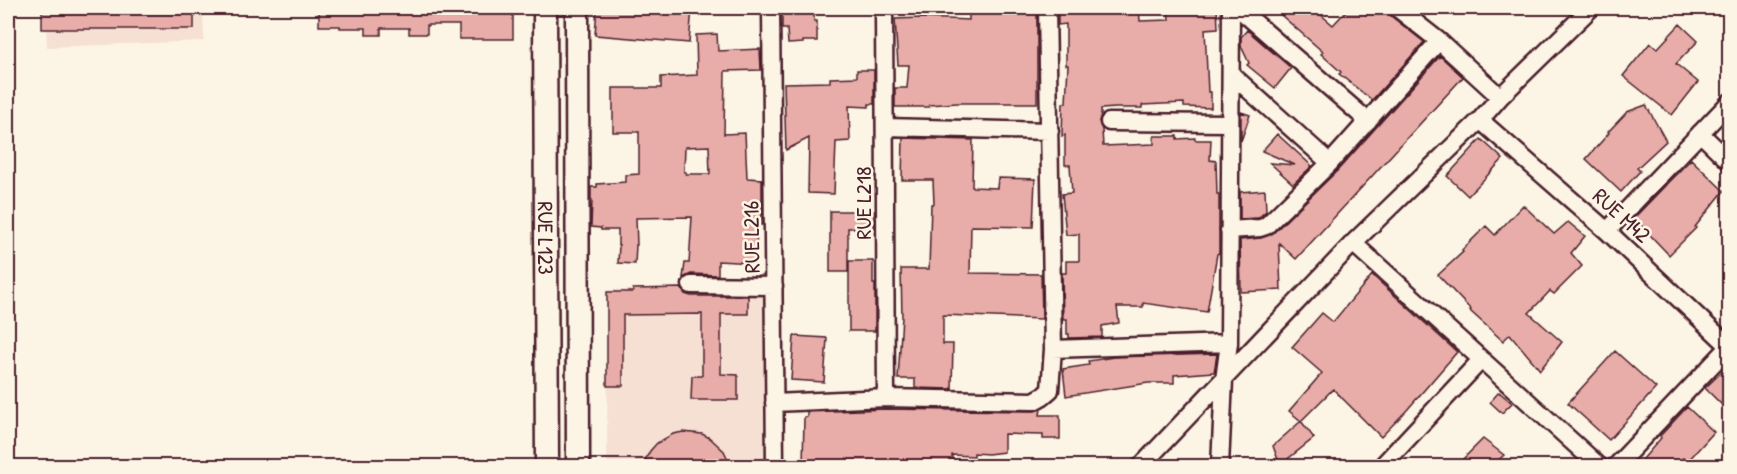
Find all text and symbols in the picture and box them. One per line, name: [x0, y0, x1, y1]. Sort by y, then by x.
street label: RUE L218: [848, 167, 878, 239]
street label: RUE M42: [1587, 181, 1658, 250]
street label: RUE L216: [735, 200, 767, 273]
street label: RUE L123: [531, 201, 561, 275]

